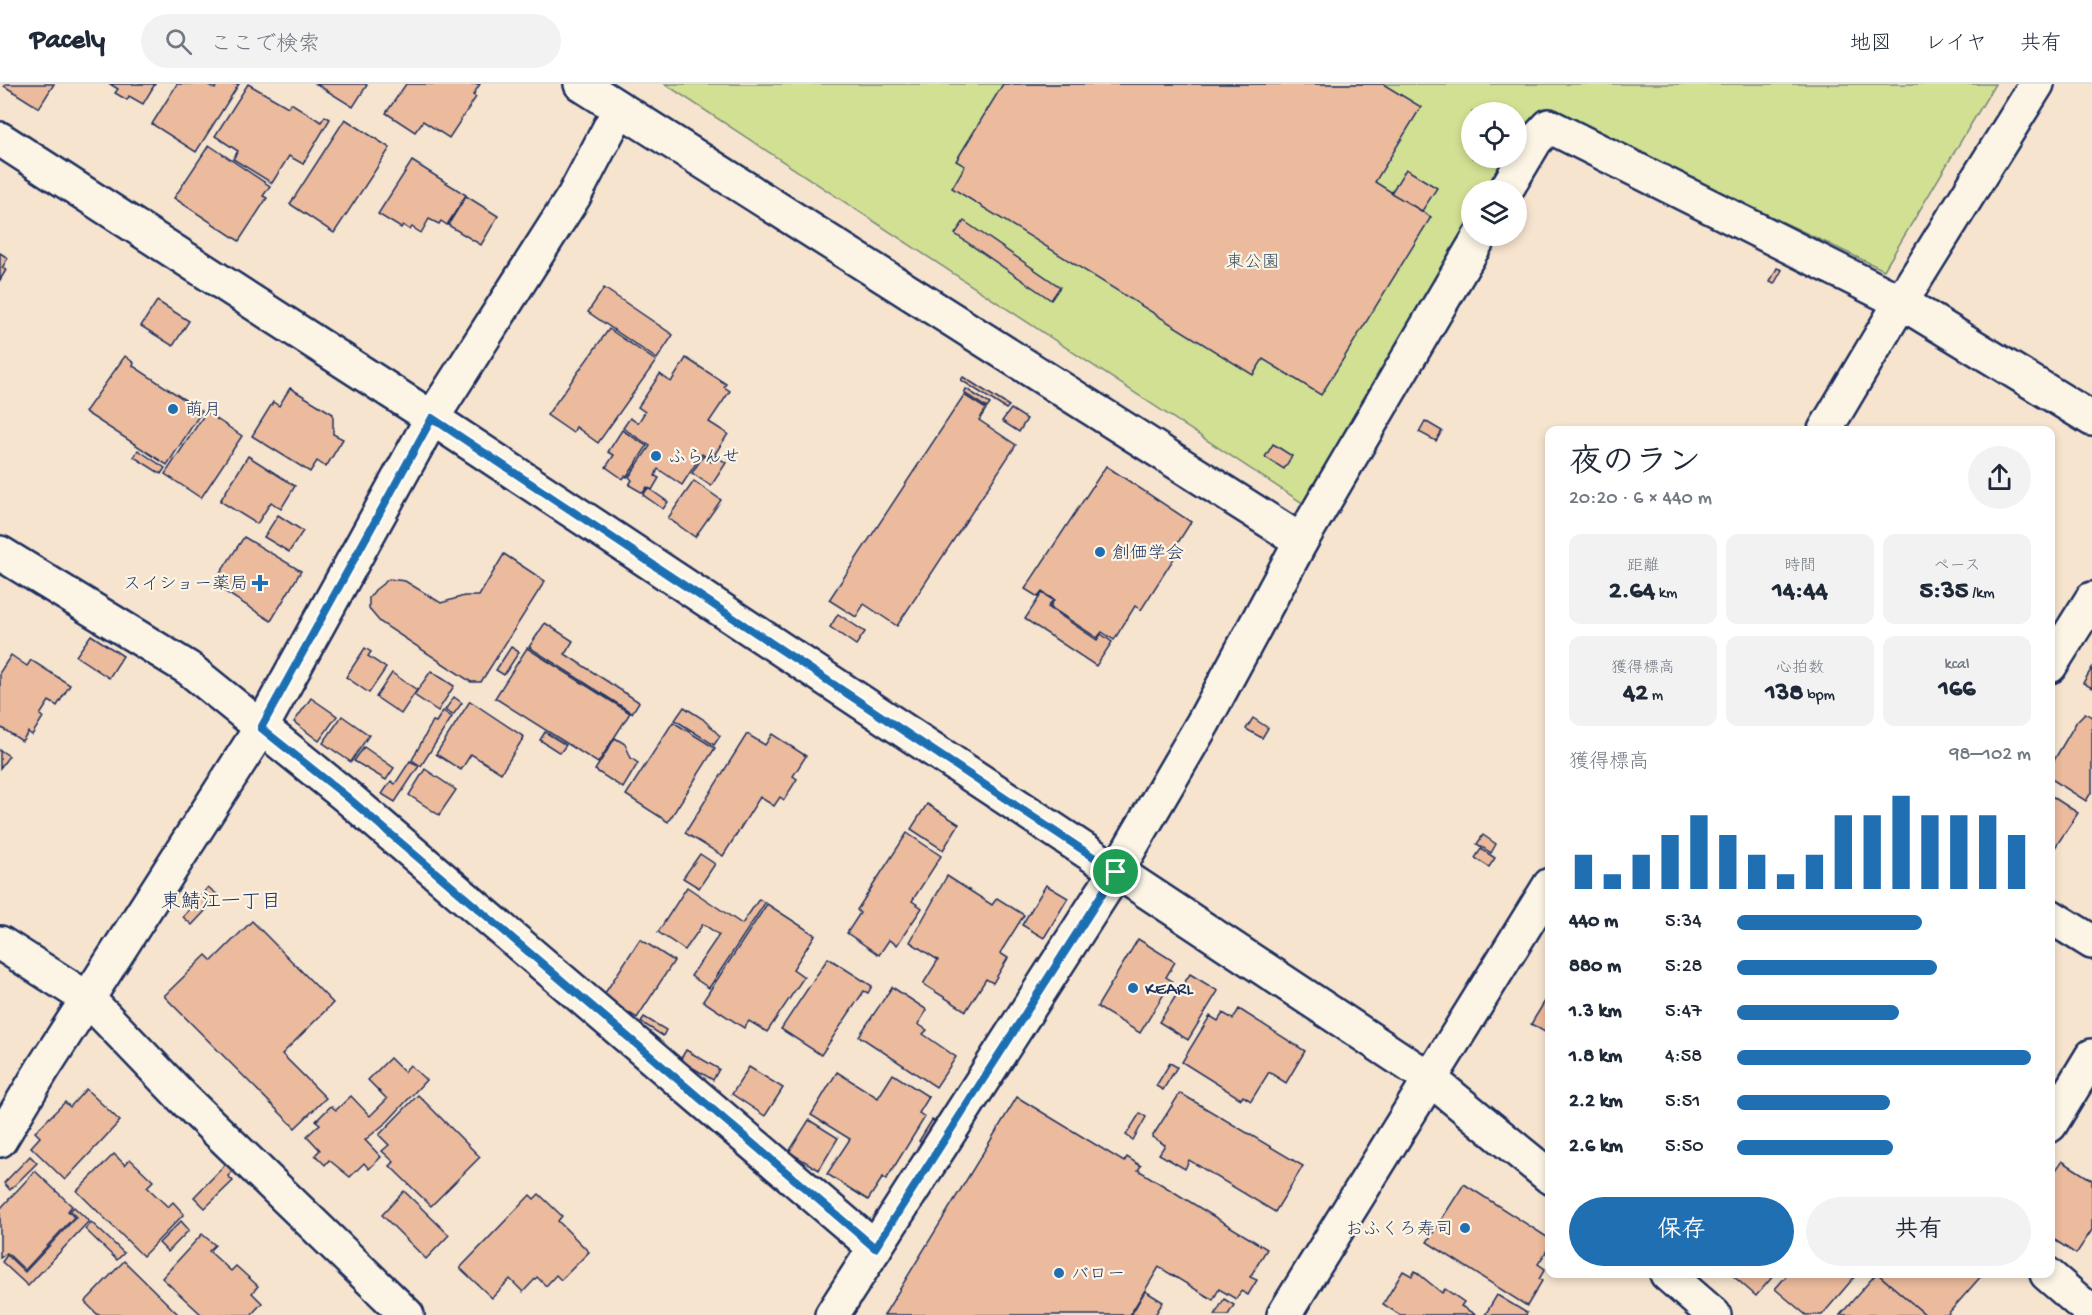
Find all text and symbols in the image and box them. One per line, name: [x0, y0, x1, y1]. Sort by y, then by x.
search box: [141, 14, 561, 68]
text: Pacely: [30, 25, 105, 58]
icon: search: [162, 25, 195, 58]
text: ここで検索: [210, 33, 320, 59]
text: 地図: [1850, 33, 1892, 58]
text: レイヤ: [1925, 33, 1987, 58]
text: 共有: [2020, 33, 2062, 58]
map controls: [1461, 102, 1527, 246]
button: locate: [1461, 102, 1527, 168]
button: layers: [1461, 180, 1527, 246]
park label: 東公園: [1226, 252, 1280, 274]
place label: 萌月: [185, 400, 221, 422]
marker: 萌月: [166, 402, 180, 416]
text: 夜のラン: [1569, 446, 1701, 484]
button: share: [1968, 446, 2031, 509]
place label: ふらんせ: [668, 448, 740, 469]
marker: ふらんせ: [649, 449, 663, 463]
text: 20:20 · 6 × 440 m: [1569, 488, 1712, 511]
place label: 創価学会: [1112, 543, 1184, 565]
marker: 創価学会: [1093, 545, 1107, 559]
text: 距離: [1627, 558, 1659, 577]
text: 時間: [1784, 558, 1816, 577]
text: ペース: [1933, 558, 1981, 577]
place label: スイショー薬局: [123, 574, 248, 596]
marker: スイショー薬局: [253, 576, 267, 590]
text: 2.64: [1609, 577, 1655, 608]
text: 14:44: [1772, 577, 1828, 608]
text: 5:35: [1919, 577, 1968, 608]
text: km: [1655, 585, 1677, 604]
text: /km: [1968, 585, 1995, 604]
text: kcal: [1945, 656, 1969, 675]
text: 獲得標高: [1611, 660, 1675, 679]
text: 心拍数: [1776, 660, 1824, 679]
text: 166: [1939, 675, 1975, 706]
text: 42: [1623, 679, 1648, 710]
text: 138: [1765, 679, 1803, 710]
text: m: [1648, 687, 1663, 706]
text: bpm: [1803, 687, 1835, 706]
text: 98–102 m: [1950, 744, 2031, 767]
text: 獲得標高: [1569, 752, 1649, 775]
pin: [1090, 846, 1141, 897]
icon: arrive: [1099, 855, 1132, 888]
district label: 東鯖江一丁目: [161, 890, 281, 915]
text: 440 m: [1569, 911, 1618, 934]
text: 5:34: [1665, 911, 1702, 934]
text: 880 m: [1569, 956, 1621, 979]
text: 5:28: [1665, 956, 1703, 979]
place label: KEARL: [1145, 980, 1194, 1001]
marker: KEARL: [1126, 981, 1140, 995]
text: 1.3 km: [1569, 1001, 1622, 1024]
text: 5:47: [1665, 1001, 1702, 1024]
text: 1.8 km: [1569, 1046, 1622, 1069]
text: 4:58: [1665, 1046, 1702, 1069]
text: 2.2 km: [1569, 1091, 1623, 1114]
text: 5:51: [1665, 1091, 1700, 1114]
text: 2.6 km: [1569, 1136, 1623, 1159]
text: 5:50: [1665, 1136, 1704, 1159]
button: 保存: [1569, 1197, 1794, 1266]
button: 共有: [1806, 1197, 2031, 1266]
place label: おふくろ寿司: [1345, 1219, 1453, 1241]
marker: おふくろ寿司: [1458, 1221, 1472, 1235]
place label: バロー: [1071, 1265, 1125, 1286]
marker: バロー: [1052, 1266, 1066, 1280]

